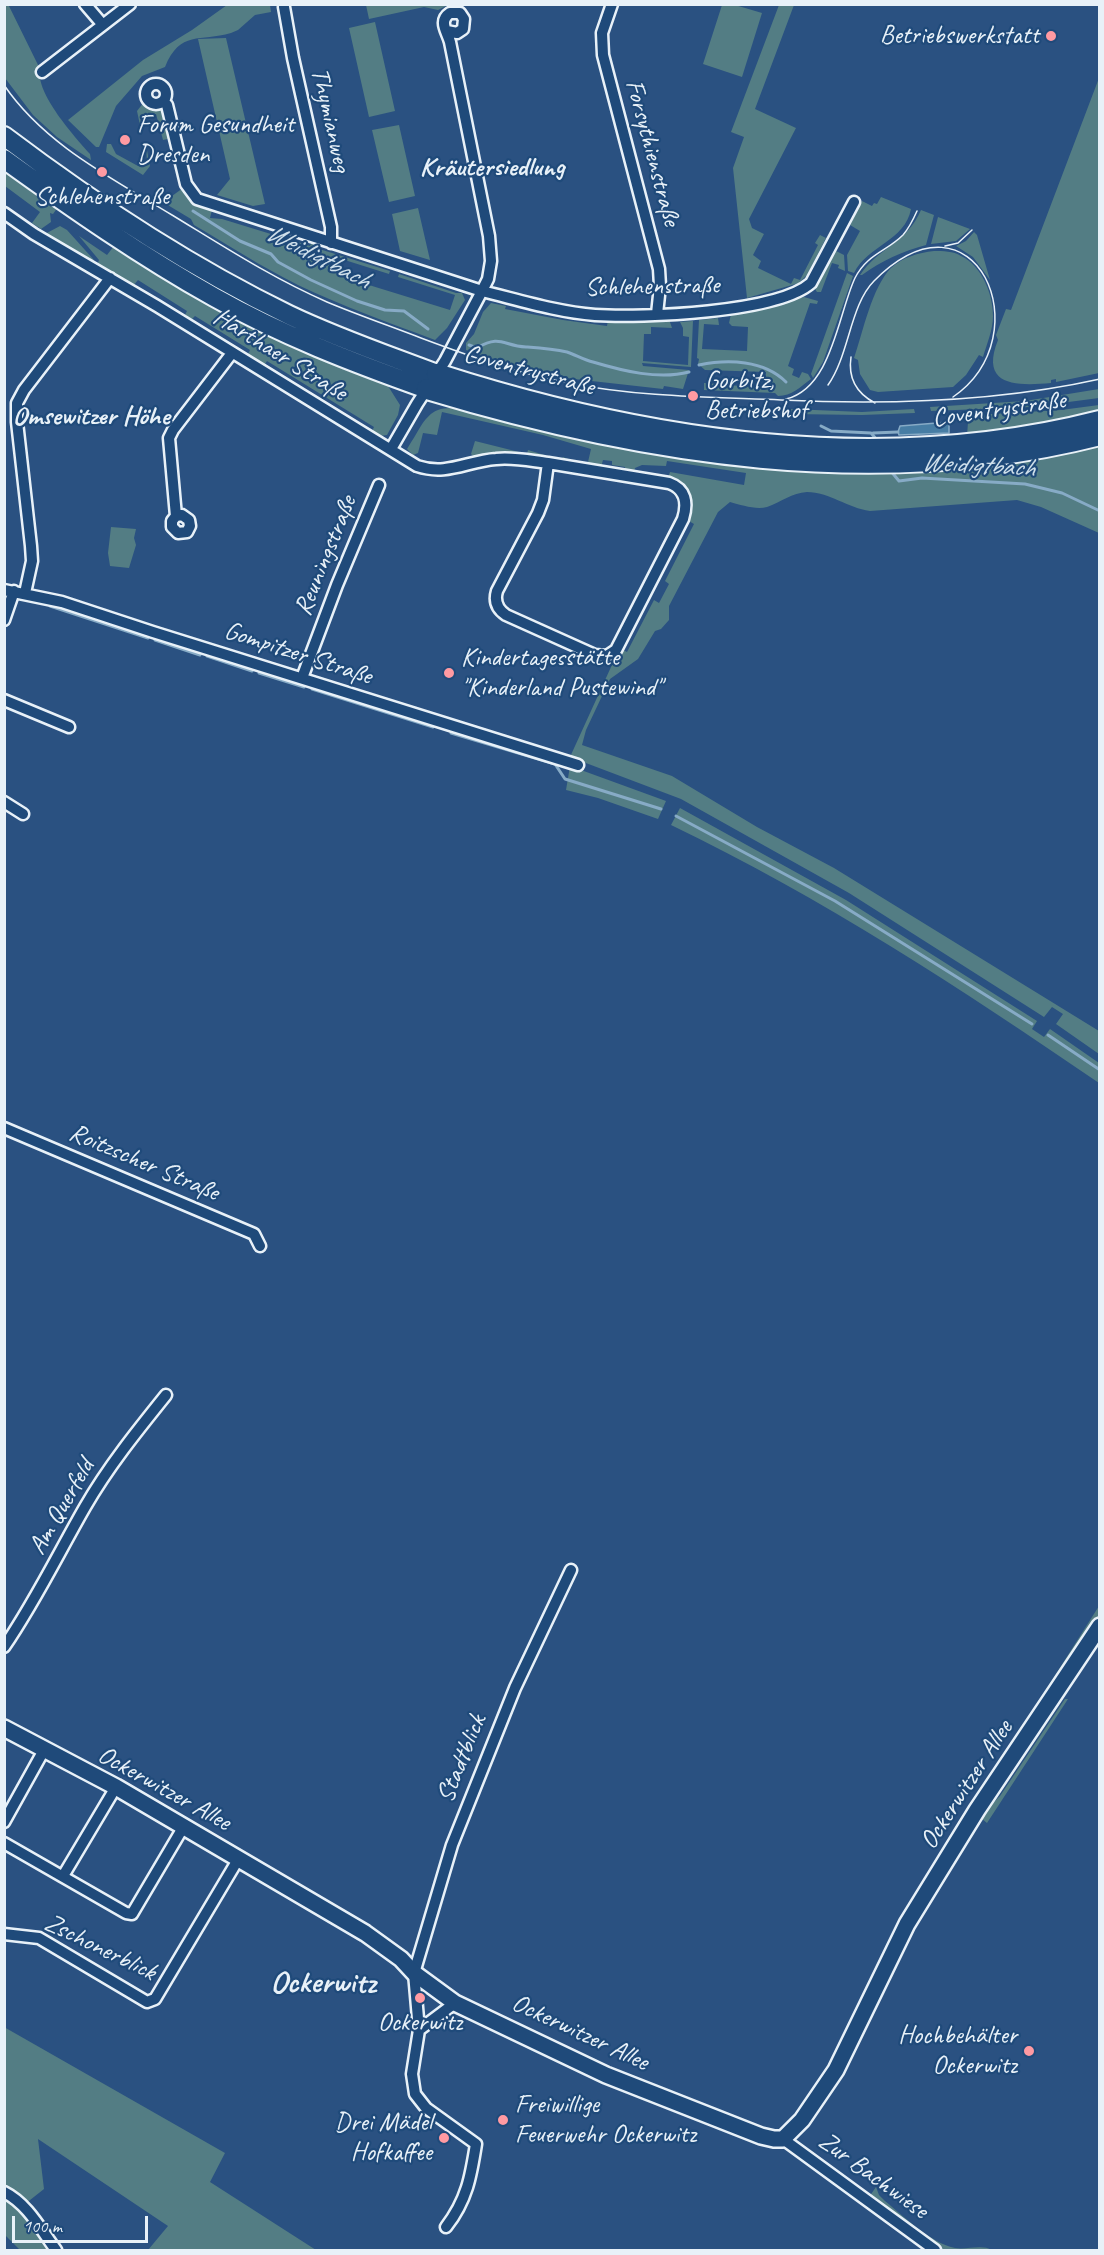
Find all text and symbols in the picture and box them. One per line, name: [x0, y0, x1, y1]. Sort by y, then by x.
place label: Betriebswerkstatt: [880, 20, 1039, 52]
marker: Betriebswerkstatt: [1044, 29, 1058, 43]
street label: Thymianweg: [303, 65, 357, 175]
street label: Forsythienstraße: [618, 77, 686, 229]
place label: Forum Gesundheit Dresden: [137, 109, 294, 170]
marker: Forum Gesundheit Dresden: [118, 133, 132, 147]
district label: Kräutersiedlung: [420, 152, 564, 184]
marker: Schlehenstraße: [95, 165, 109, 179]
place label: Schlehenstraße: [35, 181, 169, 213]
water label: Weidigtbach: [260, 217, 376, 297]
street label: Schlehenstraße: [584, 270, 720, 304]
street label: Harthaer Straße: [207, 302, 353, 408]
street label: Coventrystraße: [460, 339, 598, 403]
place label: Gorbitz, Betriebshof: [705, 365, 807, 426]
street label: Coventrystraße: [930, 385, 1068, 435]
marker: Gorbitz, Betriebshof: [686, 389, 700, 403]
district label: Omsewitzer Höhe: [13, 401, 169, 433]
water label: Weidigtbach: [921, 447, 1035, 485]
street label: Reuningstraße: [288, 492, 364, 620]
street label: Gompitzer Straße: [220, 615, 376, 693]
place label: Kindertagesstätte "Kinderland Pustewind": [461, 642, 661, 704]
marker: Kindertagesstätte "Kinderland Pustewind": [442, 666, 456, 680]
street label: Roitzscher Straße: [64, 1117, 224, 1209]
street label: Am Querfeld: [22, 1454, 102, 1560]
street label: Stadtblick: [430, 1711, 494, 1807]
street label: Ockerwitzer Allee: [914, 1715, 1020, 1855]
street label: Ockerwitzer Allee: [92, 1740, 236, 1838]
street label: Zschonerblick: [39, 1908, 161, 1988]
district label: Ockerwitz: [270, 1965, 376, 2003]
street label: Ockerwitzer Allee: [507, 1988, 653, 2078]
marker: Ockerwitz: [413, 1991, 427, 2005]
place label: Ockerwitz: [378, 2007, 462, 2039]
place label: Hochbehälter Ockerwitz: [898, 2020, 1017, 2082]
marker: Hochbehälter Ockerwitz: [1022, 2044, 1036, 2058]
place label: Freiwillige Feuerwehr Ockerwitz: [515, 2089, 696, 2150]
place label: Drei Mädel Hofkaffee: [335, 2107, 432, 2168]
marker: Freiwillige Feuerwehr Ockerwitz: [496, 2113, 510, 2127]
street label: Zur Bachwiese: [812, 2126, 934, 2226]
marker: Drei Mädel Hofkaffee: [437, 2131, 451, 2145]
scale bar: [15, 2204, 152, 2242]
text: 100 m: [23, 2215, 62, 2237]

